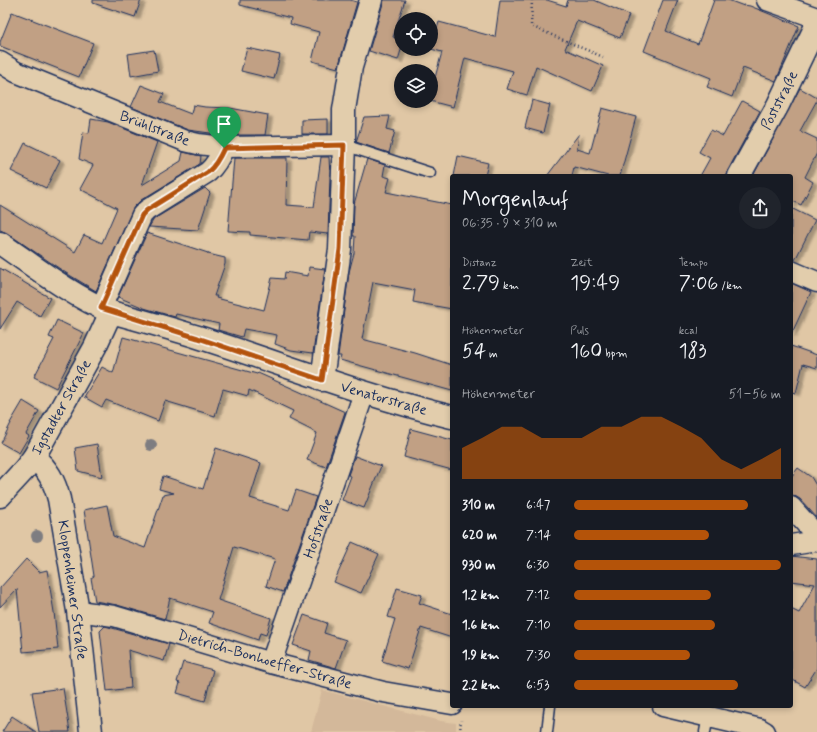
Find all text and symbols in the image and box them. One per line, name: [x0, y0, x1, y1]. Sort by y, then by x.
map controls: [394, 12, 438, 108]
button: locate: [394, 12, 438, 56]
button: layers: [394, 64, 438, 108]
street label: Poststraße: [756, 67, 803, 133]
street label: Brühlstraße: [117, 106, 193, 152]
pin: [207, 107, 241, 148]
icon: arrive: [213, 113, 235, 135]
text: Morgenlauf: [462, 186, 569, 214]
button: share: [739, 187, 781, 229]
text: 06:35 · 9 × 310 m: [462, 215, 557, 232]
text: Distanz: [462, 256, 497, 270]
text: Zeit: [570, 256, 593, 270]
text: Tempo: [679, 256, 708, 270]
text: 2.79: [462, 270, 500, 297]
text: 19:49: [570, 270, 620, 297]
text: 7:06: [679, 270, 718, 297]
text: km: [500, 279, 519, 293]
text: /km: [718, 279, 742, 293]
text: Höhenmeter: [462, 324, 524, 338]
text: Puls: [570, 324, 589, 338]
text: kcal: [679, 324, 697, 338]
text: 54: [462, 338, 486, 365]
text: 160: [570, 338, 602, 365]
text: 183: [679, 338, 707, 365]
text: m: [486, 347, 498, 361]
text: bpm: [602, 347, 627, 361]
street label: Igstadter Straße: [27, 356, 96, 459]
street label: Venatorstraße: [338, 377, 429, 421]
text: Höhenmeter: [462, 386, 535, 403]
text: 51–56 m: [729, 386, 781, 403]
street label: Hofstraße: [299, 495, 339, 561]
text: 310 m: [462, 497, 495, 514]
text: 6:47: [526, 497, 550, 514]
street label: Kloppenheimer Straße: [52, 519, 92, 661]
text: 620 m: [462, 527, 497, 544]
text: 7:14: [526, 527, 551, 544]
text: 930 m: [462, 557, 496, 574]
text: 6:30: [526, 557, 549, 574]
text: 1.2 km: [462, 587, 499, 604]
text: 7:12: [526, 587, 550, 604]
text: 1.6 km: [462, 617, 500, 634]
text: 7:10: [526, 617, 551, 634]
street label: Dietrich-Bonhoeffer-Straße: [175, 625, 354, 694]
text: 1.9 km: [462, 647, 499, 664]
text: 7:30: [526, 647, 551, 664]
text: 2.2 km: [462, 677, 500, 694]
text: 6:53: [526, 677, 549, 694]

